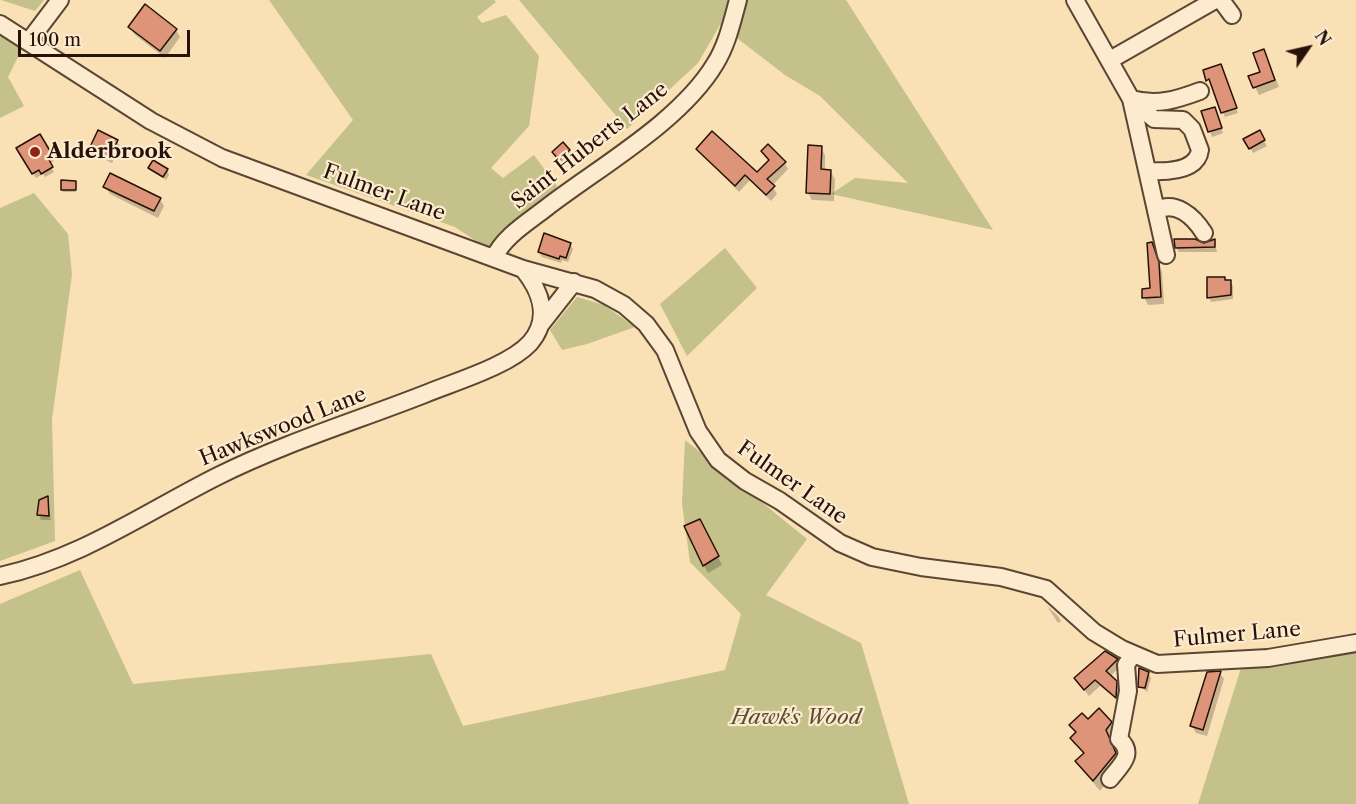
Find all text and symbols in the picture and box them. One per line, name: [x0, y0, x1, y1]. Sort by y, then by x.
scale bar: [21, 18, 194, 56]
north arrow: [1278, 18, 1338, 78]
text: N: [1311, 27, 1335, 49]
text: 100 m: [29, 29, 81, 51]
street label: Saint Huberts Lane: [507, 77, 673, 215]
place label: Alderbrook: [47, 139, 172, 165]
marker: Alderbrook: [28, 145, 42, 159]
street label: Fulmer Lane: [319, 159, 449, 227]
street label: Hawkswood Lane: [196, 382, 370, 472]
street label: Fulmer Lane: [732, 436, 852, 530]
street label: Fulmer Lane: [1172, 617, 1302, 653]
park label: Hawk's Wood: [731, 705, 861, 731]

